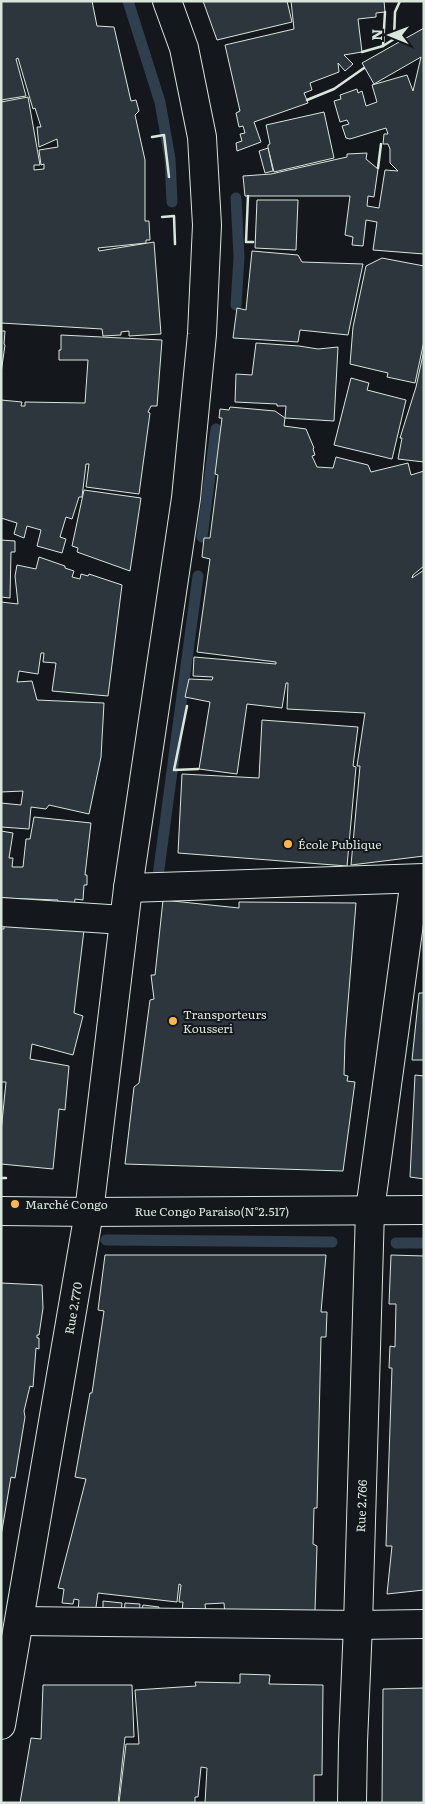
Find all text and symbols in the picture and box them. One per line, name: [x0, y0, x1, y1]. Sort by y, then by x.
north arrow: [365, 10, 415, 60]
text: N: [366, 28, 386, 41]
place label: École Publique: [298, 835, 382, 853]
marker: École Publique: [282, 838, 294, 850]
place label: Transporteurs Kousseri: [183, 1005, 267, 1037]
marker: Transporteurs Kousseri: [167, 1015, 179, 1027]
place label: Marché Congo: [25, 1195, 108, 1213]
marker: Marché Congo: [9, 1198, 21, 1210]
street label: Rue Congo Paraiso(N°2.517): [135, 1202, 289, 1220]
street label: Rue 2.770: [60, 1280, 86, 1336]
street label: Rue 2.766: [351, 1479, 371, 1533]

